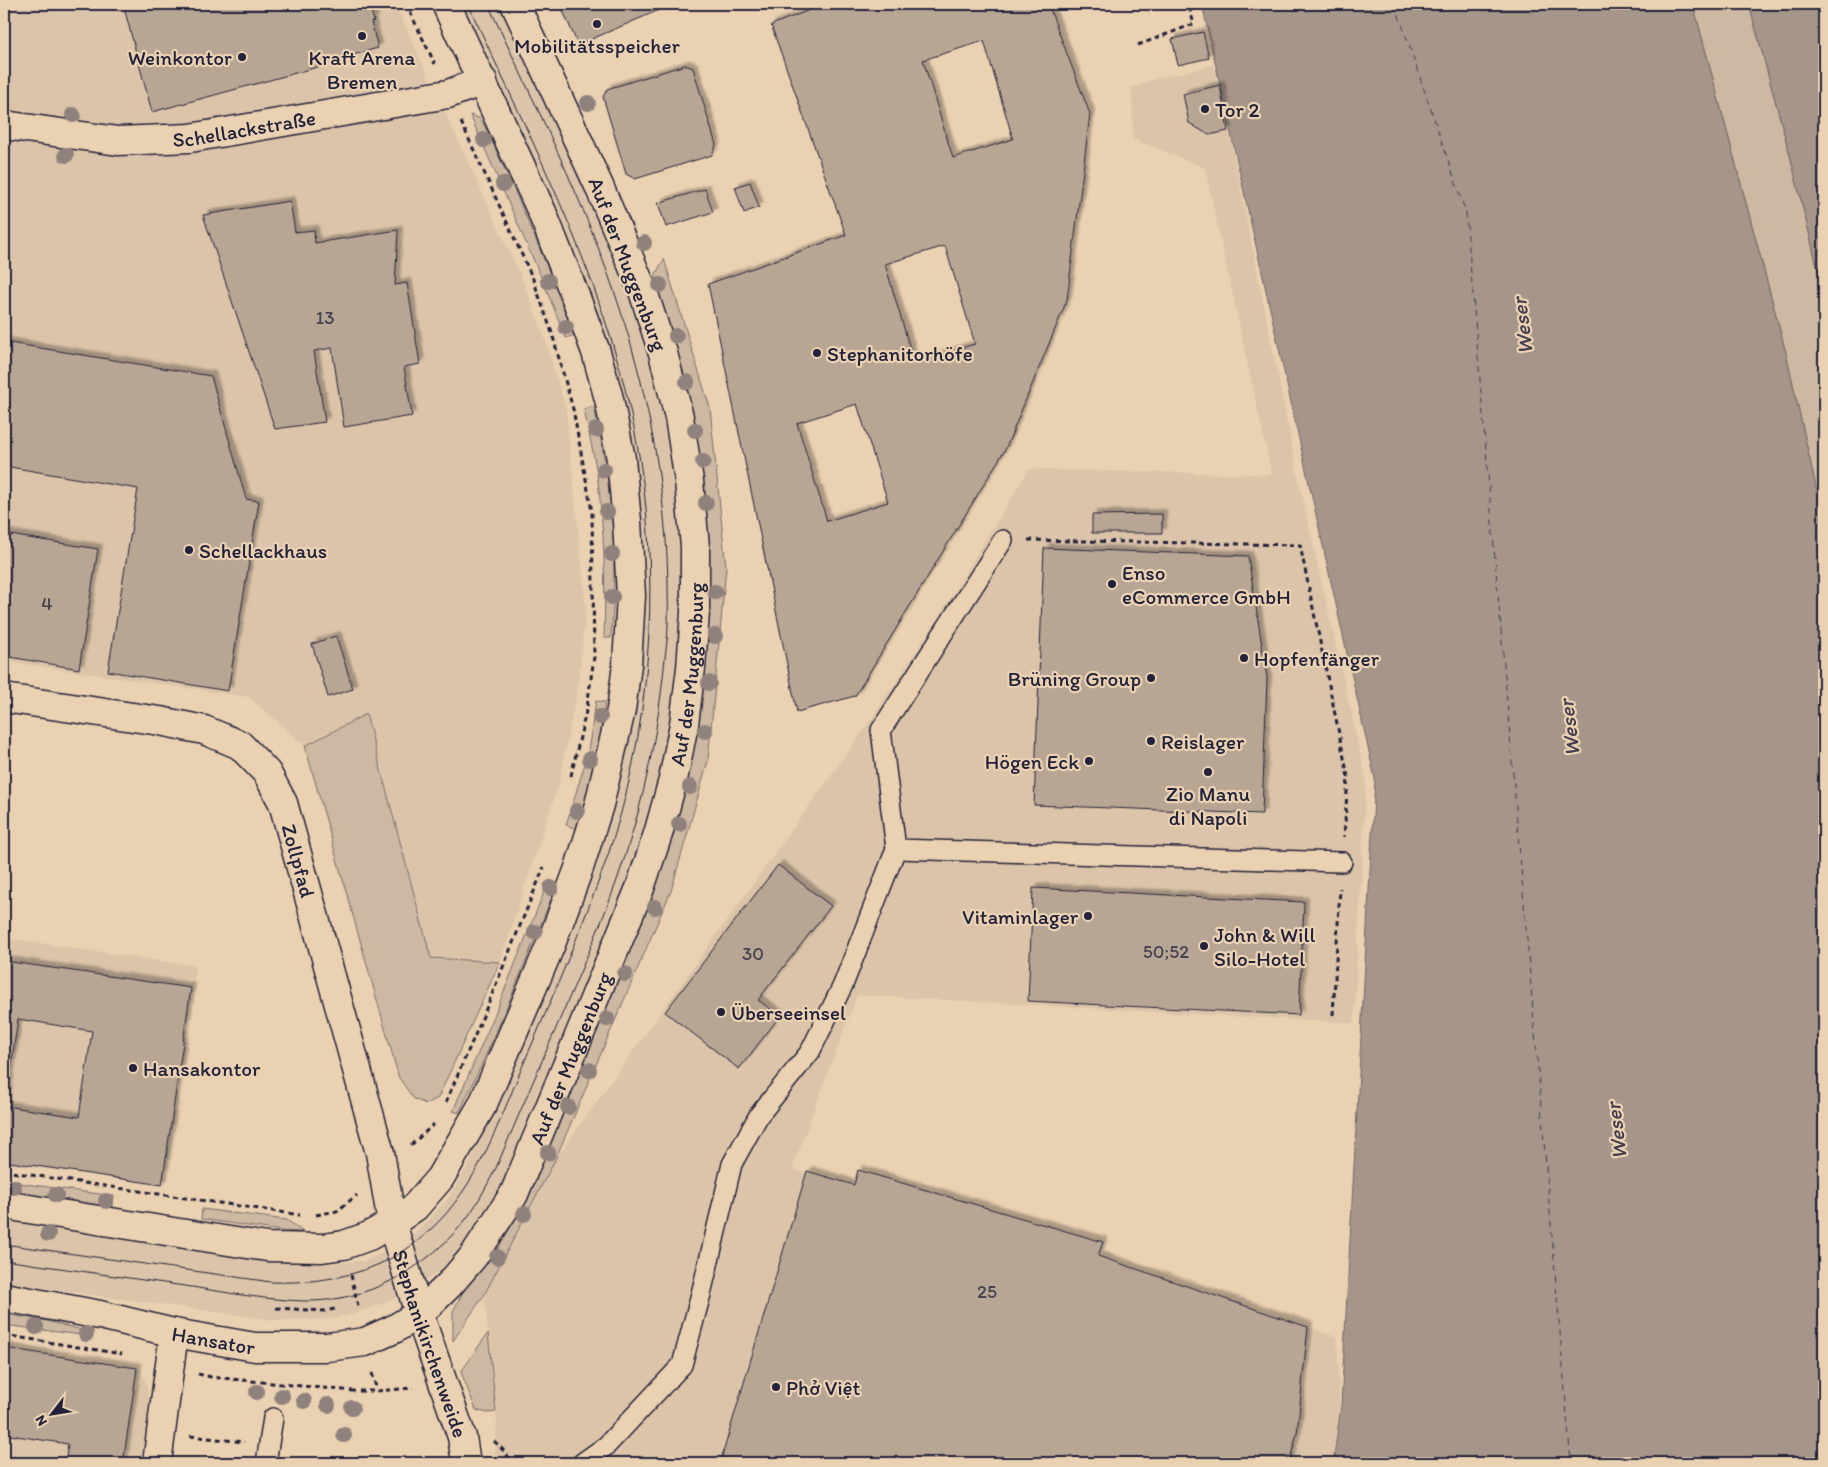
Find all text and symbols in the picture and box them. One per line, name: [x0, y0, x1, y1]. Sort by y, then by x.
marker: Mobilitätsspeicher: [591, 18, 603, 30]
marker: Kraft Arena Bremen: [356, 30, 368, 42]
place label: Mobilitätsspeicher: [514, 33, 681, 58]
place label: Weinkontor: [128, 45, 232, 70]
place label: Kraft Arena Bremen: [309, 45, 415, 94]
marker: Weinkontor: [236, 51, 248, 63]
place label: Tor 2: [1215, 97, 1260, 122]
marker: Tor 2: [1199, 103, 1211, 115]
street label: Schellackstraße: [172, 104, 317, 151]
street label: Auf der Muggenburg: [583, 173, 673, 355]
water label: Weser: [1505, 293, 1539, 356]
house number: 13: [315, 306, 335, 329]
place label: Stephanitorhöfe: [827, 341, 973, 366]
marker: Stephanitorhöfe: [811, 347, 823, 359]
place label: Schellackhaus: [199, 538, 327, 563]
marker: Schellackhaus: [183, 544, 195, 556]
place label: Enso eCommerce GmbH: [1122, 560, 1291, 609]
marker: Enso eCommerce GmbH: [1106, 578, 1118, 590]
street label: Auf der Muggenburg: [664, 582, 708, 768]
house number: 4: [41, 592, 53, 615]
place label: Hopfenfänger: [1254, 646, 1380, 671]
marker: Hopfenfänger: [1238, 652, 1250, 664]
place label: Brüning Group: [1008, 666, 1141, 691]
marker: Brüning Group: [1145, 672, 1157, 684]
water label: Weser: [1552, 695, 1586, 758]
place label: Reislager: [1161, 729, 1245, 754]
marker: Reislager: [1145, 735, 1157, 747]
place label: Högen Eck: [985, 749, 1079, 774]
marker: Högen Eck: [1083, 755, 1095, 767]
marker: Zio Manu di Napoli: [1202, 766, 1214, 778]
place label: Zio Manu di Napoli: [1166, 781, 1250, 830]
street label: Zollpfad: [277, 821, 321, 900]
place label: Vitaminlager: [962, 904, 1079, 929]
marker: Vitaminlager: [1082, 910, 1094, 922]
place label: John & Will Silo-Hotel: [1214, 922, 1315, 971]
house number: 50;52: [1143, 940, 1189, 963]
marker: John & Will Silo-Hotel: [1198, 940, 1210, 952]
house number: 30: [742, 942, 764, 965]
street label: Auf der Muggenburg: [523, 968, 617, 1148]
place label: Überseeinsel: [731, 1000, 846, 1025]
marker: Überseeinsel: [715, 1006, 727, 1018]
place label: Hansakontor: [143, 1056, 261, 1081]
marker: Hansakontor: [127, 1062, 139, 1074]
water label: Weser: [1599, 1098, 1633, 1161]
street label: Stephanikirchenweide: [388, 1246, 474, 1441]
house number: 25: [977, 1280, 997, 1303]
street label: Hansator: [170, 1320, 258, 1359]
place label: Phở Việt: [786, 1375, 861, 1400]
marker: Phở Việt: [770, 1381, 782, 1393]
north arrow: [28, 1390, 78, 1440]
text: N: [32, 1412, 51, 1429]

